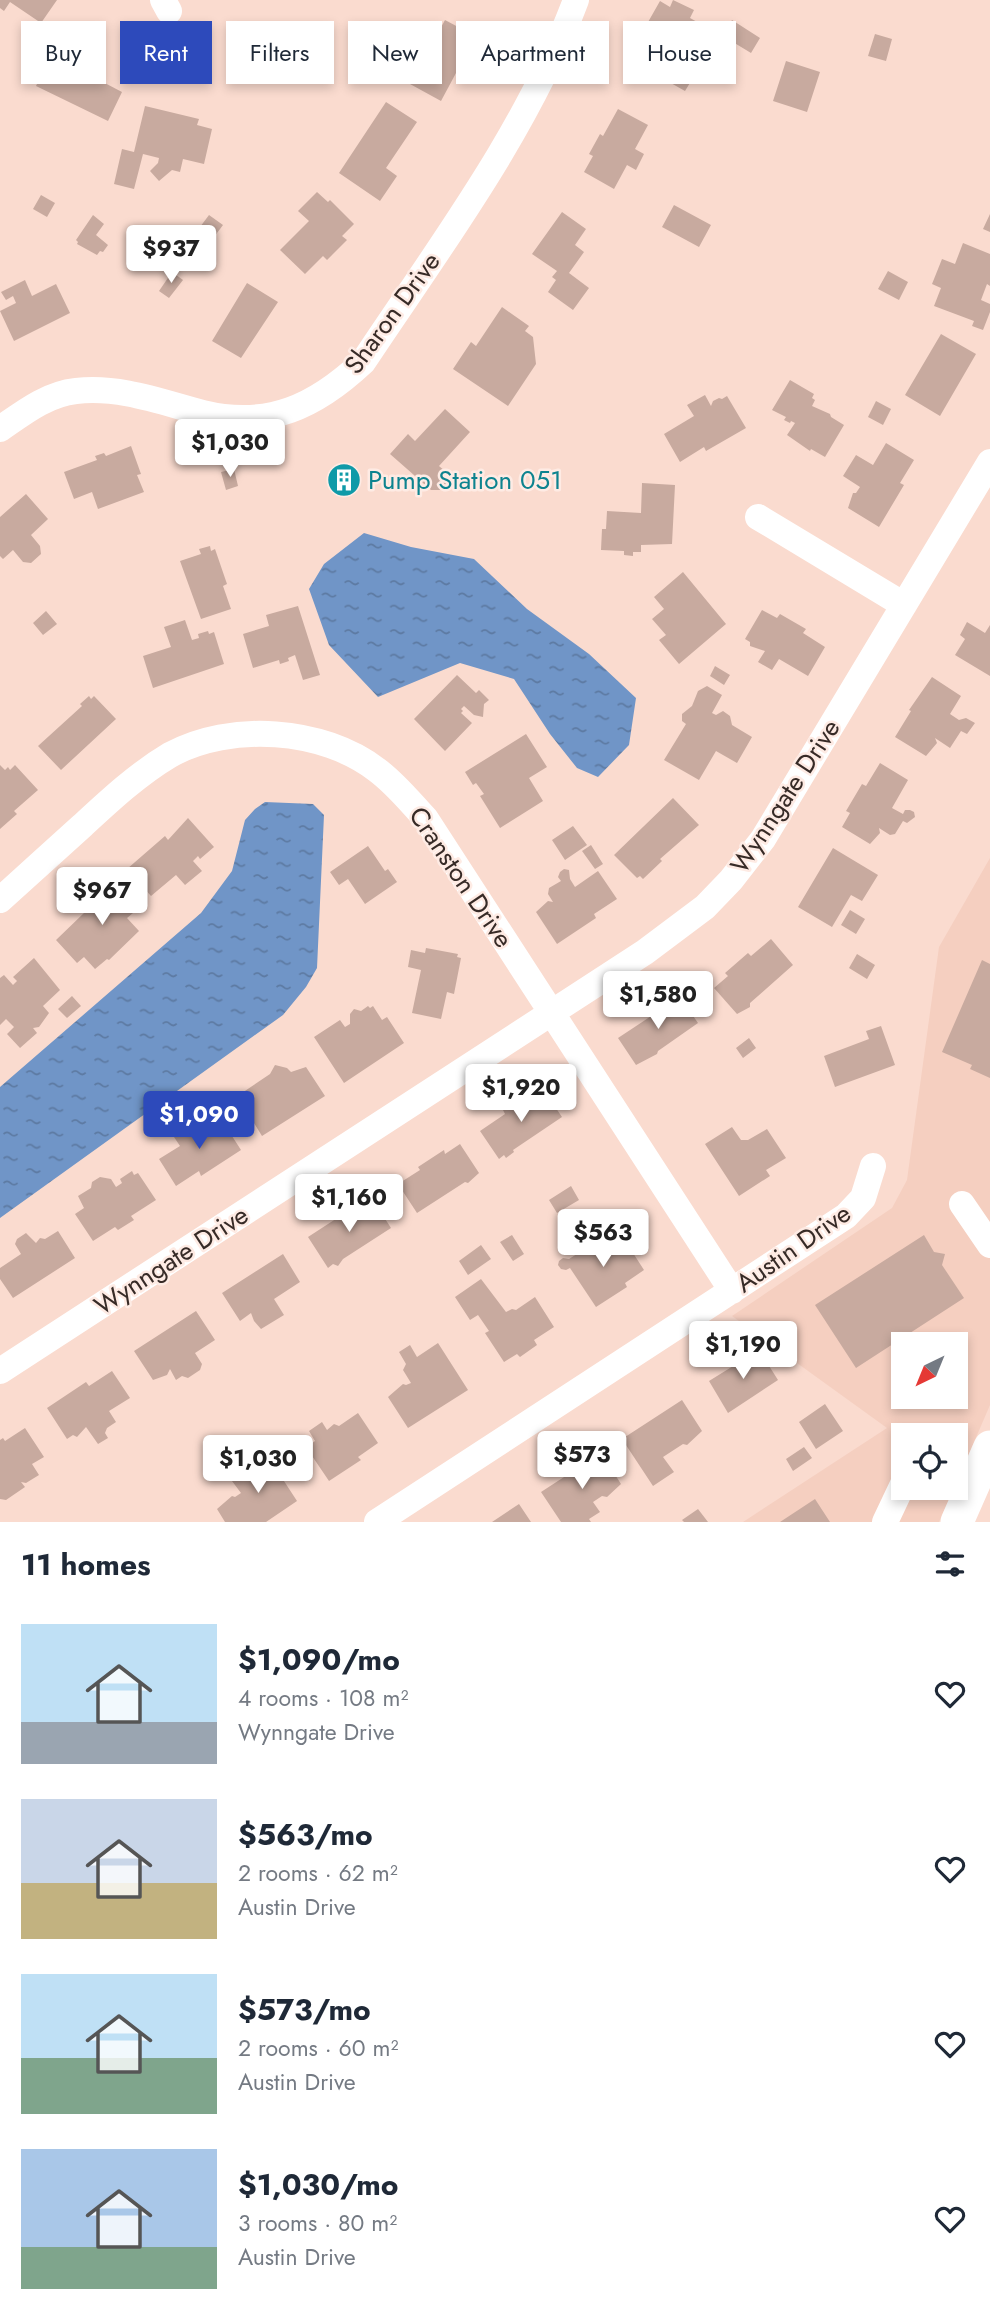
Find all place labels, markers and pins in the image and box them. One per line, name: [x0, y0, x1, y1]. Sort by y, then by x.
pin: $937: [130, 226, 212, 285]
pin: $1,030: [173, 420, 287, 479]
building icon: Pump Station 051: [325, 461, 363, 499]
place label: Pump Station 051: [368, 461, 562, 499]
pin: $967: [61, 867, 143, 927]
pin: $1,580: [601, 972, 715, 1031]
pin: $1,920: [464, 1064, 578, 1124]
pin: $1,090: [142, 1092, 256, 1151]
pin: $1,160: [292, 1174, 406, 1234]
pin: $563: [562, 1210, 644, 1269]
pin: $1,190: [686, 1322, 800, 1381]
pin: $573: [541, 1432, 623, 1491]
pin: $1,030: [201, 1436, 315, 1495]

